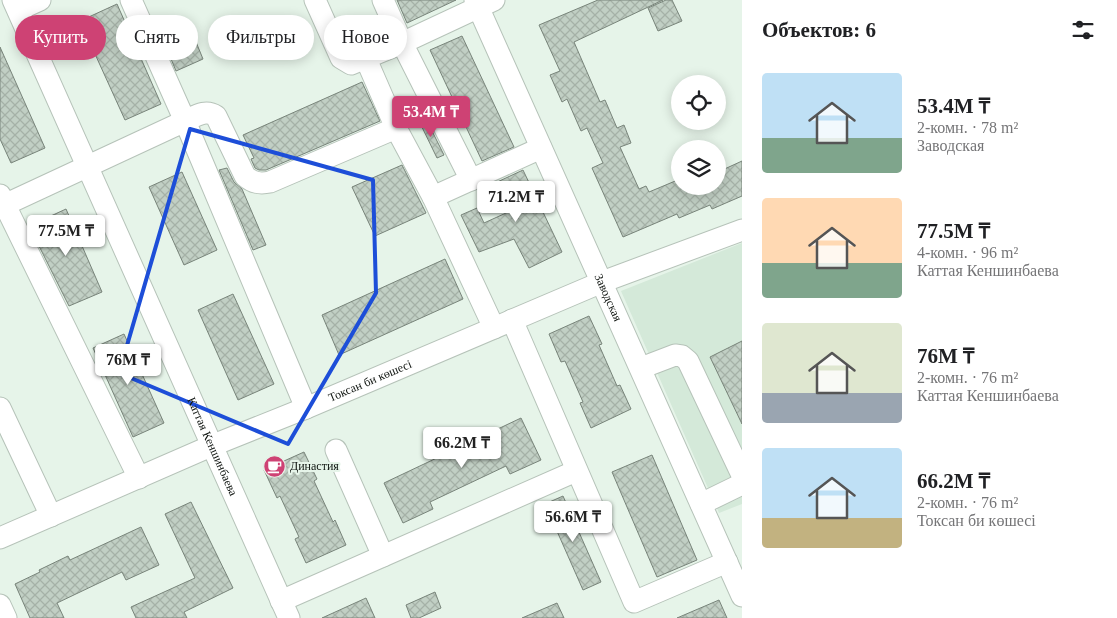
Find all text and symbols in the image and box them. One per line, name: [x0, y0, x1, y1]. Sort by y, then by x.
chip: Купить: [15, 15, 106, 60]
chip: Снять: [116, 15, 198, 60]
chip: Фильтры: [208, 15, 314, 60]
chip: Новое: [324, 15, 407, 60]
icon: filters: [1069, 16, 1097, 44]
text: Объектов: 6: [762, 18, 876, 42]
map controls: [671, 75, 726, 195]
button: locate: [671, 75, 726, 130]
icon: home: [802, 93, 862, 153]
text: 53.4M ₸: [917, 94, 990, 118]
pin: 53.4M ₸: [385, 96, 477, 138]
text: 53.4M ₸: [403, 103, 459, 120]
text: 2-комн. · 78 m²: [917, 119, 1018, 136]
text: Заводская: [917, 137, 984, 154]
button: layers: [671, 140, 726, 195]
pin: 71.2M ₸: [470, 180, 562, 223]
text: 71.2M ₸: [488, 188, 544, 205]
pin: 77.5M ₸: [20, 214, 112, 257]
icon: home: [802, 218, 862, 278]
text: 77.5M ₸: [917, 219, 990, 243]
text: 77.5M ₸: [38, 222, 94, 239]
text: 4-комн. · 96 m²: [917, 244, 1018, 261]
text: Каттая Кеншинбаева: [917, 262, 1059, 279]
street label: Заводская: [592, 272, 625, 324]
icon: home: [802, 343, 862, 403]
pin: 76M ₸: [93, 344, 163, 386]
text: 76M ₸: [917, 344, 975, 368]
text: 76M ₸: [106, 351, 150, 368]
street label: Токсан би көшесі: [326, 357, 414, 405]
text: 2-комн. · 76 m²: [917, 369, 1018, 386]
text: Каттая Кеншинбаева: [917, 387, 1059, 404]
street label: Каттая Кеншинбаева: [184, 395, 241, 499]
pin: 66.2M ₸: [416, 426, 508, 469]
text: 66.2M ₸: [434, 434, 490, 451]
cafe icon: Династия: [262, 454, 286, 478]
place label: Династия: [290, 459, 339, 473]
icon: home: [802, 468, 862, 528]
text: 66.2M ₸: [917, 469, 990, 493]
text: 2-комн. · 76 m²: [917, 494, 1018, 511]
pin: 56.6M ₸: [527, 500, 619, 543]
text: 56.6M ₸: [545, 508, 601, 525]
text: Токсан би көшесі: [917, 512, 1036, 529]

